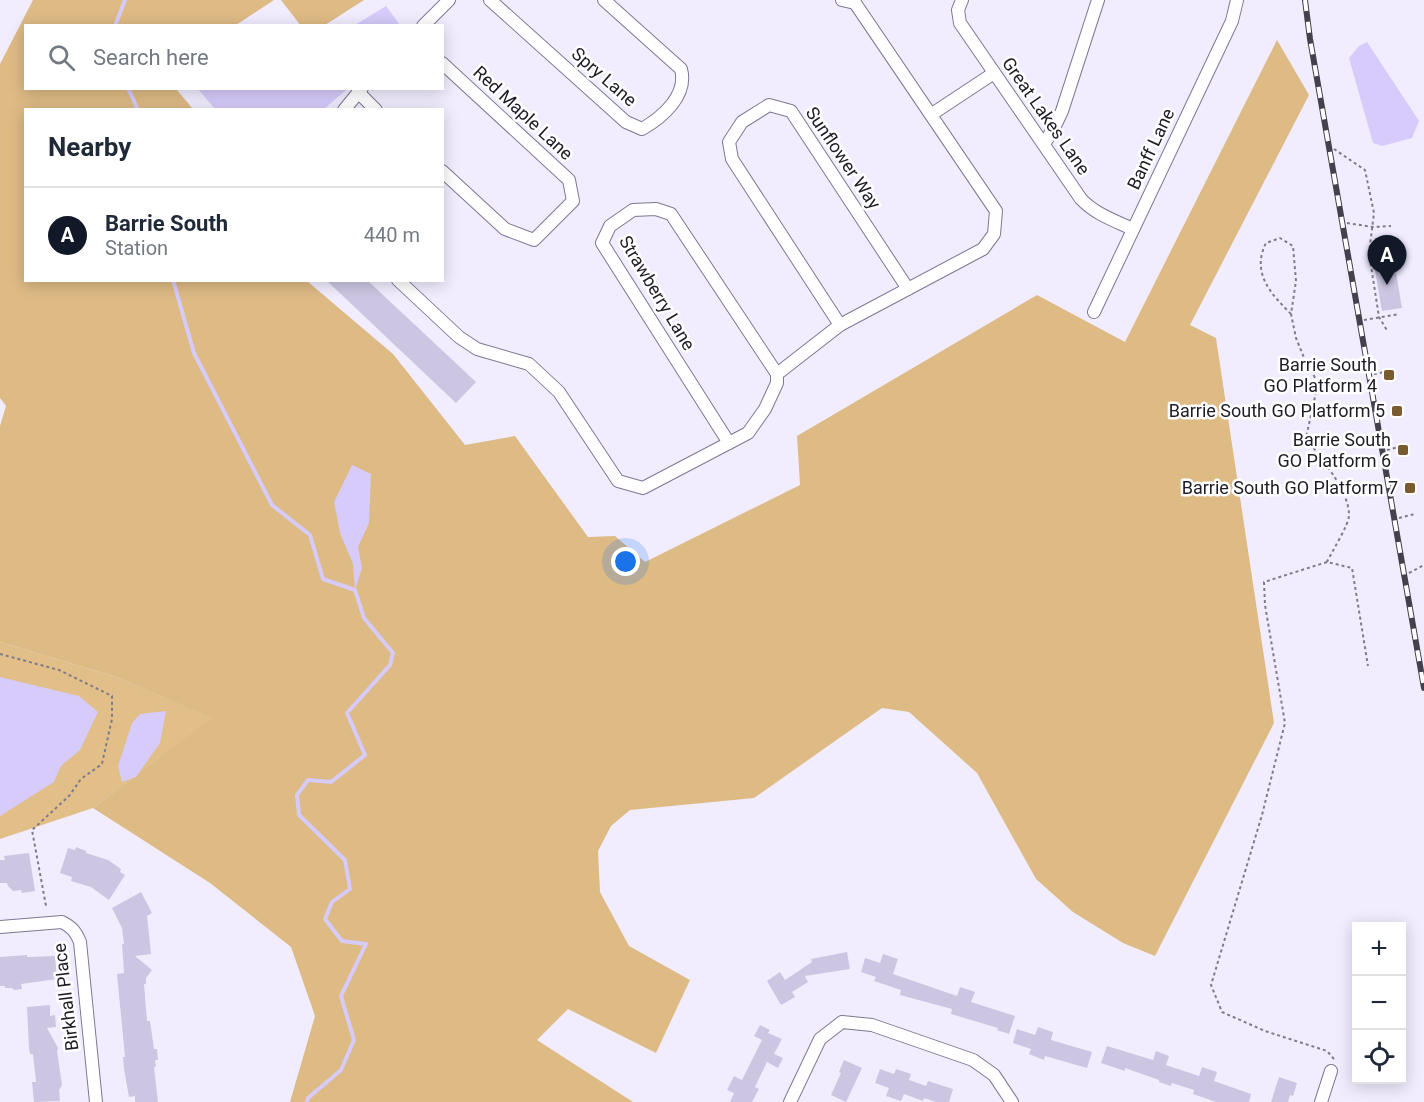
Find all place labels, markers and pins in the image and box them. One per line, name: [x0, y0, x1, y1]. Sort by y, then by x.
pin: A: [1368, 236, 1406, 285]
place label: Barrie South GO Platform 4: [1263, 354, 1377, 396]
marker: Barrie South GO Platform 4: [1382, 368, 1396, 382]
place label: Barrie South GO Platform 5: [1169, 400, 1385, 421]
marker: Barrie South GO Platform 5: [1390, 404, 1404, 418]
place label: Barrie South GO Platform 6: [1277, 429, 1391, 471]
marker: Barrie South GO Platform 6: [1396, 443, 1410, 457]
place label: Barrie South GO Platform 7: [1182, 477, 1398, 498]
marker: Barrie South GO Platform 7: [1403, 481, 1417, 495]

